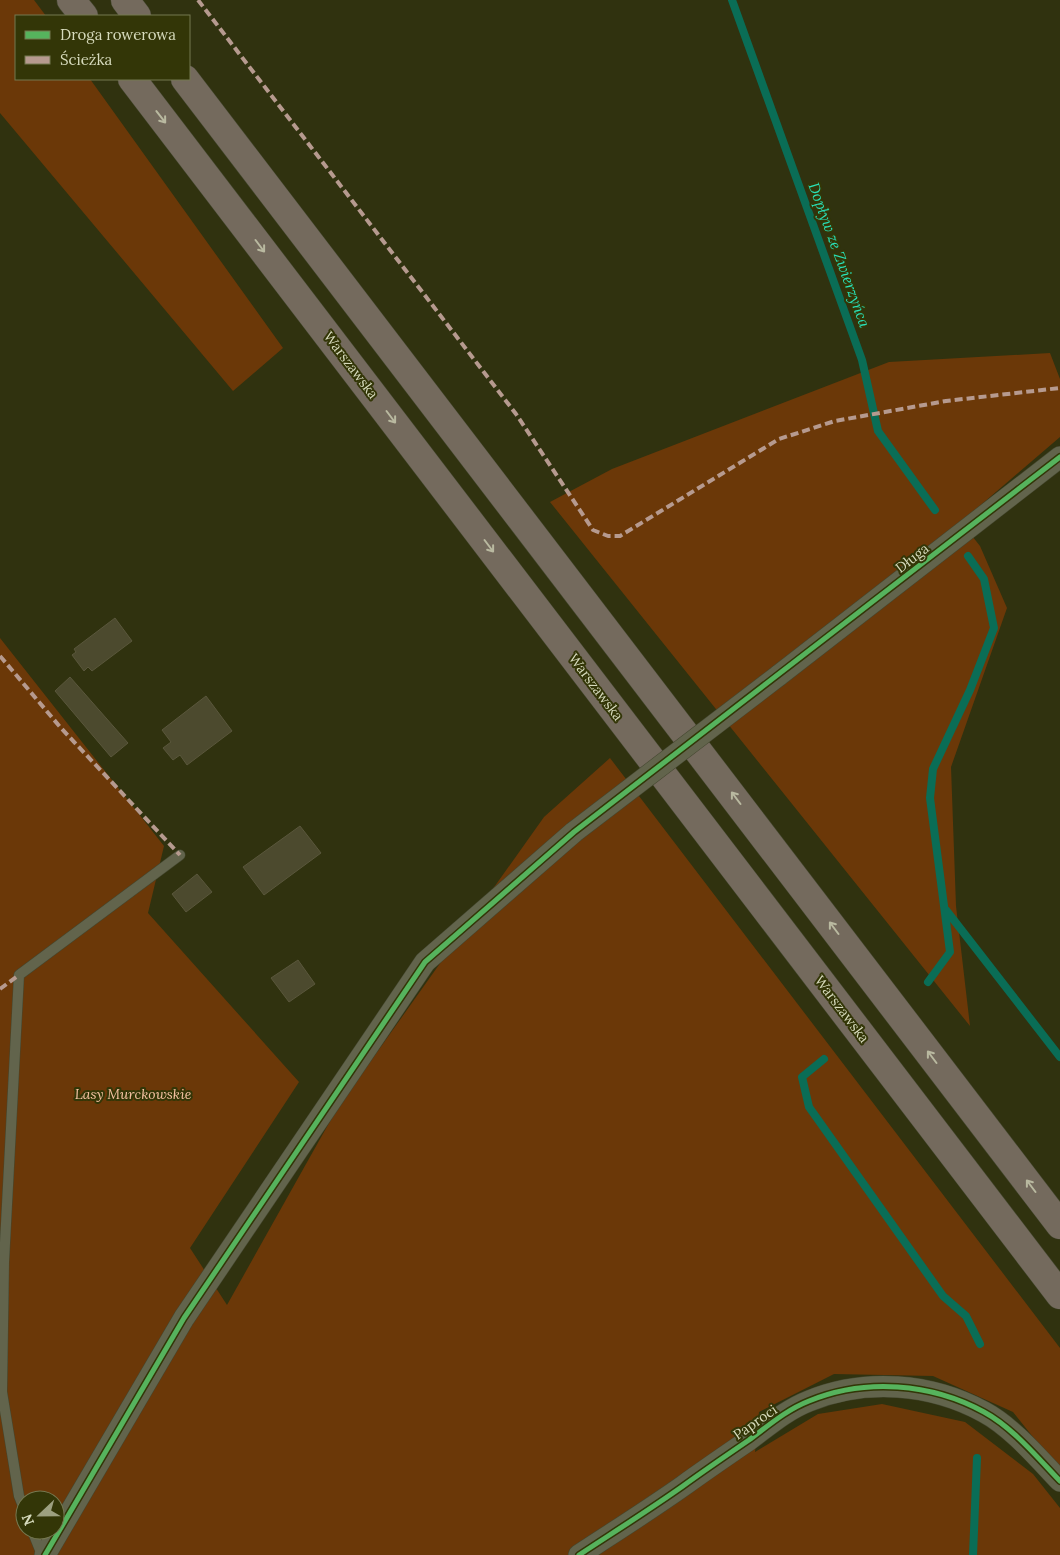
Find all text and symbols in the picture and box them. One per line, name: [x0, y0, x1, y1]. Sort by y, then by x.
legend: [15, 15, 190, 80]
text: Droga rowerowa: [60, 25, 176, 44]
text: Ścieżka: [60, 50, 113, 69]
one-way arrow: [156, 110, 167, 123]
water label: Dopływ ze Zwierzyńca: [804, 180, 875, 331]
one-way arrow: [255, 239, 266, 252]
street label: Warszawska: [320, 328, 382, 402]
one-way arrow: [385, 410, 396, 423]
street label: Długa: [892, 539, 932, 577]
one-way arrow: [484, 540, 495, 553]
street label: Warszawska: [565, 650, 627, 724]
one-way arrow: [730, 792, 741, 805]
one-way arrow: [829, 921, 839, 935]
street label: Warszawska: [811, 972, 873, 1046]
one-way arrow: [927, 1051, 938, 1064]
park label: Lasy Murckowskie: [75, 1085, 192, 1103]
one-way arrow: [1025, 1180, 1036, 1193]
street label: Paproci: [730, 1400, 780, 1444]
north arrow: [15, 1490, 65, 1540]
text: N: [18, 1511, 38, 1528]

